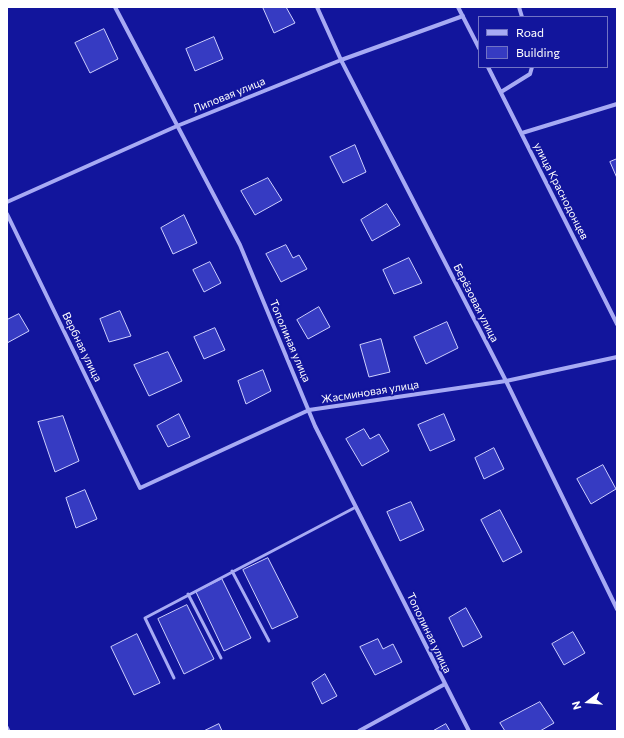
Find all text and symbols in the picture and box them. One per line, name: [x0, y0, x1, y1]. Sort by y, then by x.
legend: [478, 16, 608, 68]
text: Road: [516, 25, 544, 39]
text: Building: [516, 45, 560, 59]
street label: Липовая улица: [191, 74, 267, 116]
street label: улица Краснодонцев: [531, 140, 591, 242]
street label: Берёзовая улица: [451, 262, 501, 344]
street label: Тополиная улица: [267, 298, 313, 384]
street label: Вербная улица: [59, 310, 105, 384]
street label: Жасминовая улица: [320, 378, 420, 406]
street label: Тополиная улица: [404, 590, 454, 676]
north arrow: [568, 682, 608, 722]
text: N: [569, 700, 583, 711]

